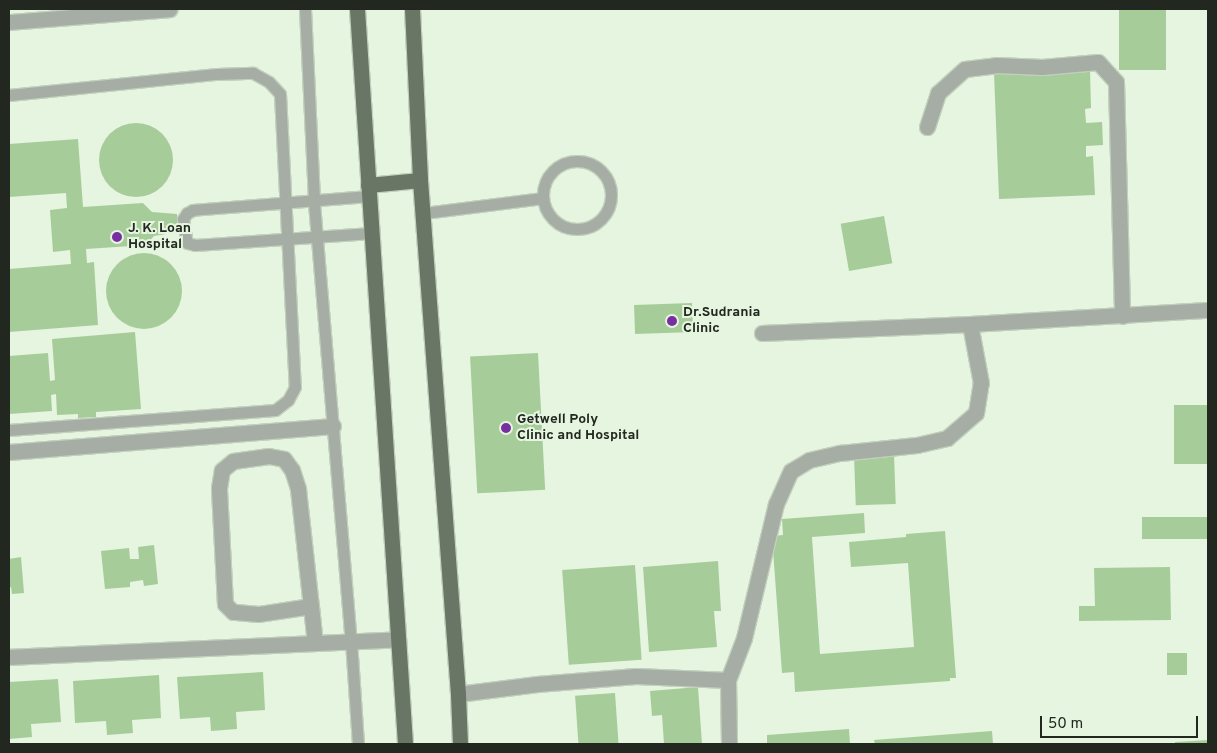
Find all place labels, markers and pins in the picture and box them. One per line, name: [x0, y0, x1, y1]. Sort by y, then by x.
place label: J. K. Loan Hospital: [128, 221, 191, 253]
marker: J. K. Loan Hospital: [110, 230, 124, 244]
place label: Dr.Sudrania Clinic: [683, 305, 760, 338]
marker: Dr.Sudrania Clinic: [665, 314, 679, 328]
place label: Getwell Poly Clinic and Hospital: [517, 412, 639, 444]
marker: Getwell Poly Clinic and Hospital: [499, 421, 513, 435]

